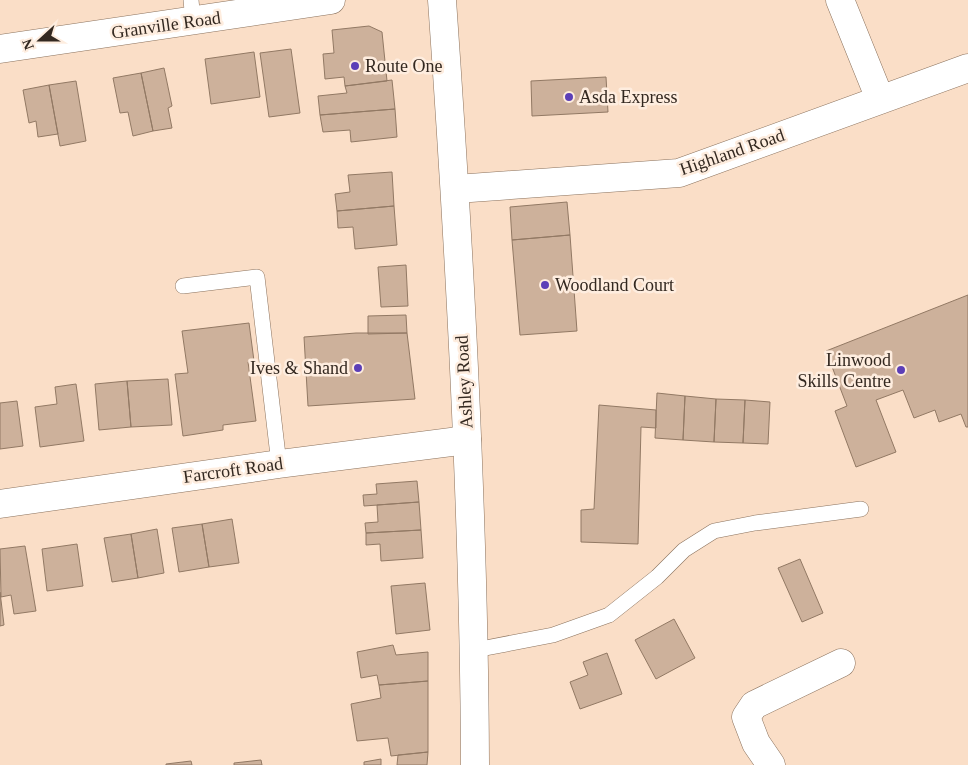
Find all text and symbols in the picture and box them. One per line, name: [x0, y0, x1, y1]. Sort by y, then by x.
street label: Granville Road: [110, 7, 222, 43]
north arrow: [15, 15, 65, 65]
text: N: [20, 37, 37, 52]
place label: Route One: [365, 56, 442, 76]
marker: Route One: [349, 60, 361, 72]
place label: Asda Express: [579, 87, 677, 107]
marker: Asda Express: [563, 91, 575, 103]
street label: Highland Road: [677, 125, 787, 179]
place label: Woodland Court: [555, 275, 674, 295]
marker: Woodland Court: [539, 279, 551, 291]
street label: Ashley Road: [452, 335, 476, 429]
place label: Linwood Skills Centre: [798, 350, 891, 391]
place label: Ives & Shand: [250, 358, 348, 378]
marker: Ives & Shand: [352, 362, 364, 374]
marker: Linwood Skills Centre: [895, 364, 907, 376]
street label: Farcroft Road: [182, 453, 284, 487]

